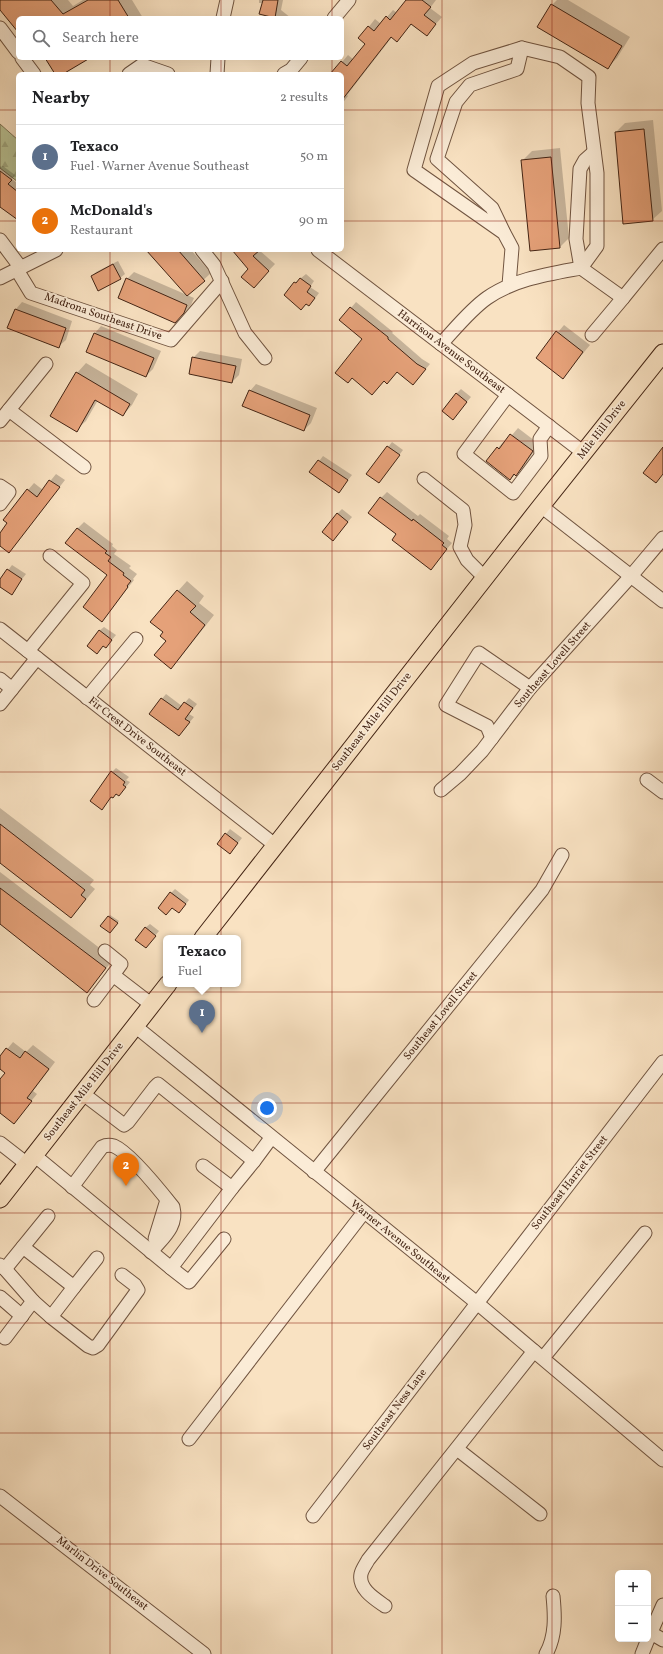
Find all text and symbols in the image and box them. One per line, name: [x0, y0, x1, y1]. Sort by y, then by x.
search box: [16, 16, 344, 60]
icon: search: [30, 27, 52, 49]
text: Search here: [62, 28, 139, 49]
text: Nearby: [32, 87, 90, 110]
text: 2 results: [280, 89, 328, 107]
text: Texaco: [70, 137, 118, 158]
text: 1: [42, 148, 48, 166]
text: 50 m: [300, 148, 328, 166]
text: Fuel · Warner Avenue Southeast: [70, 158, 249, 176]
text: McDonald's: [70, 201, 153, 222]
text: 2: [42, 212, 48, 230]
text: 90 m: [299, 212, 328, 230]
text: Restaurant: [70, 222, 133, 240]
street label: Madrona Southeast Drive: [42, 290, 164, 344]
street label: Harrison Avenue Southeast: [394, 306, 508, 398]
street label: Mile Hill Drive: [574, 397, 630, 463]
street label: Southeast Lovell Street: [511, 618, 595, 712]
street label: Southeast Mile Hill Drive: [329, 670, 415, 774]
street label: Fir Crest Drive Southeast: [85, 694, 189, 780]
popup: [163, 935, 241, 987]
text: Texaco: [178, 942, 226, 963]
text: Fuel: [178, 963, 202, 981]
street label: Southeast Lovell Street: [400, 968, 482, 1064]
pin: 1: [189, 1000, 215, 1033]
street label: Southeast Mile Hill Drive: [41, 1040, 127, 1144]
your location: [257, 1098, 277, 1118]
street label: Southeast Harriet Street: [528, 1132, 612, 1233]
pin: 2: [113, 1153, 139, 1186]
street label: Warner Avenue Southeast: [347, 1197, 453, 1287]
street label: Southeast Ness Lane: [359, 1366, 431, 1454]
street label: Marlin Drive Southeast: [53, 1533, 151, 1615]
map controls: [615, 1570, 651, 1642]
button: +: [615, 1570, 651, 1606]
button: −: [615, 1606, 651, 1642]

